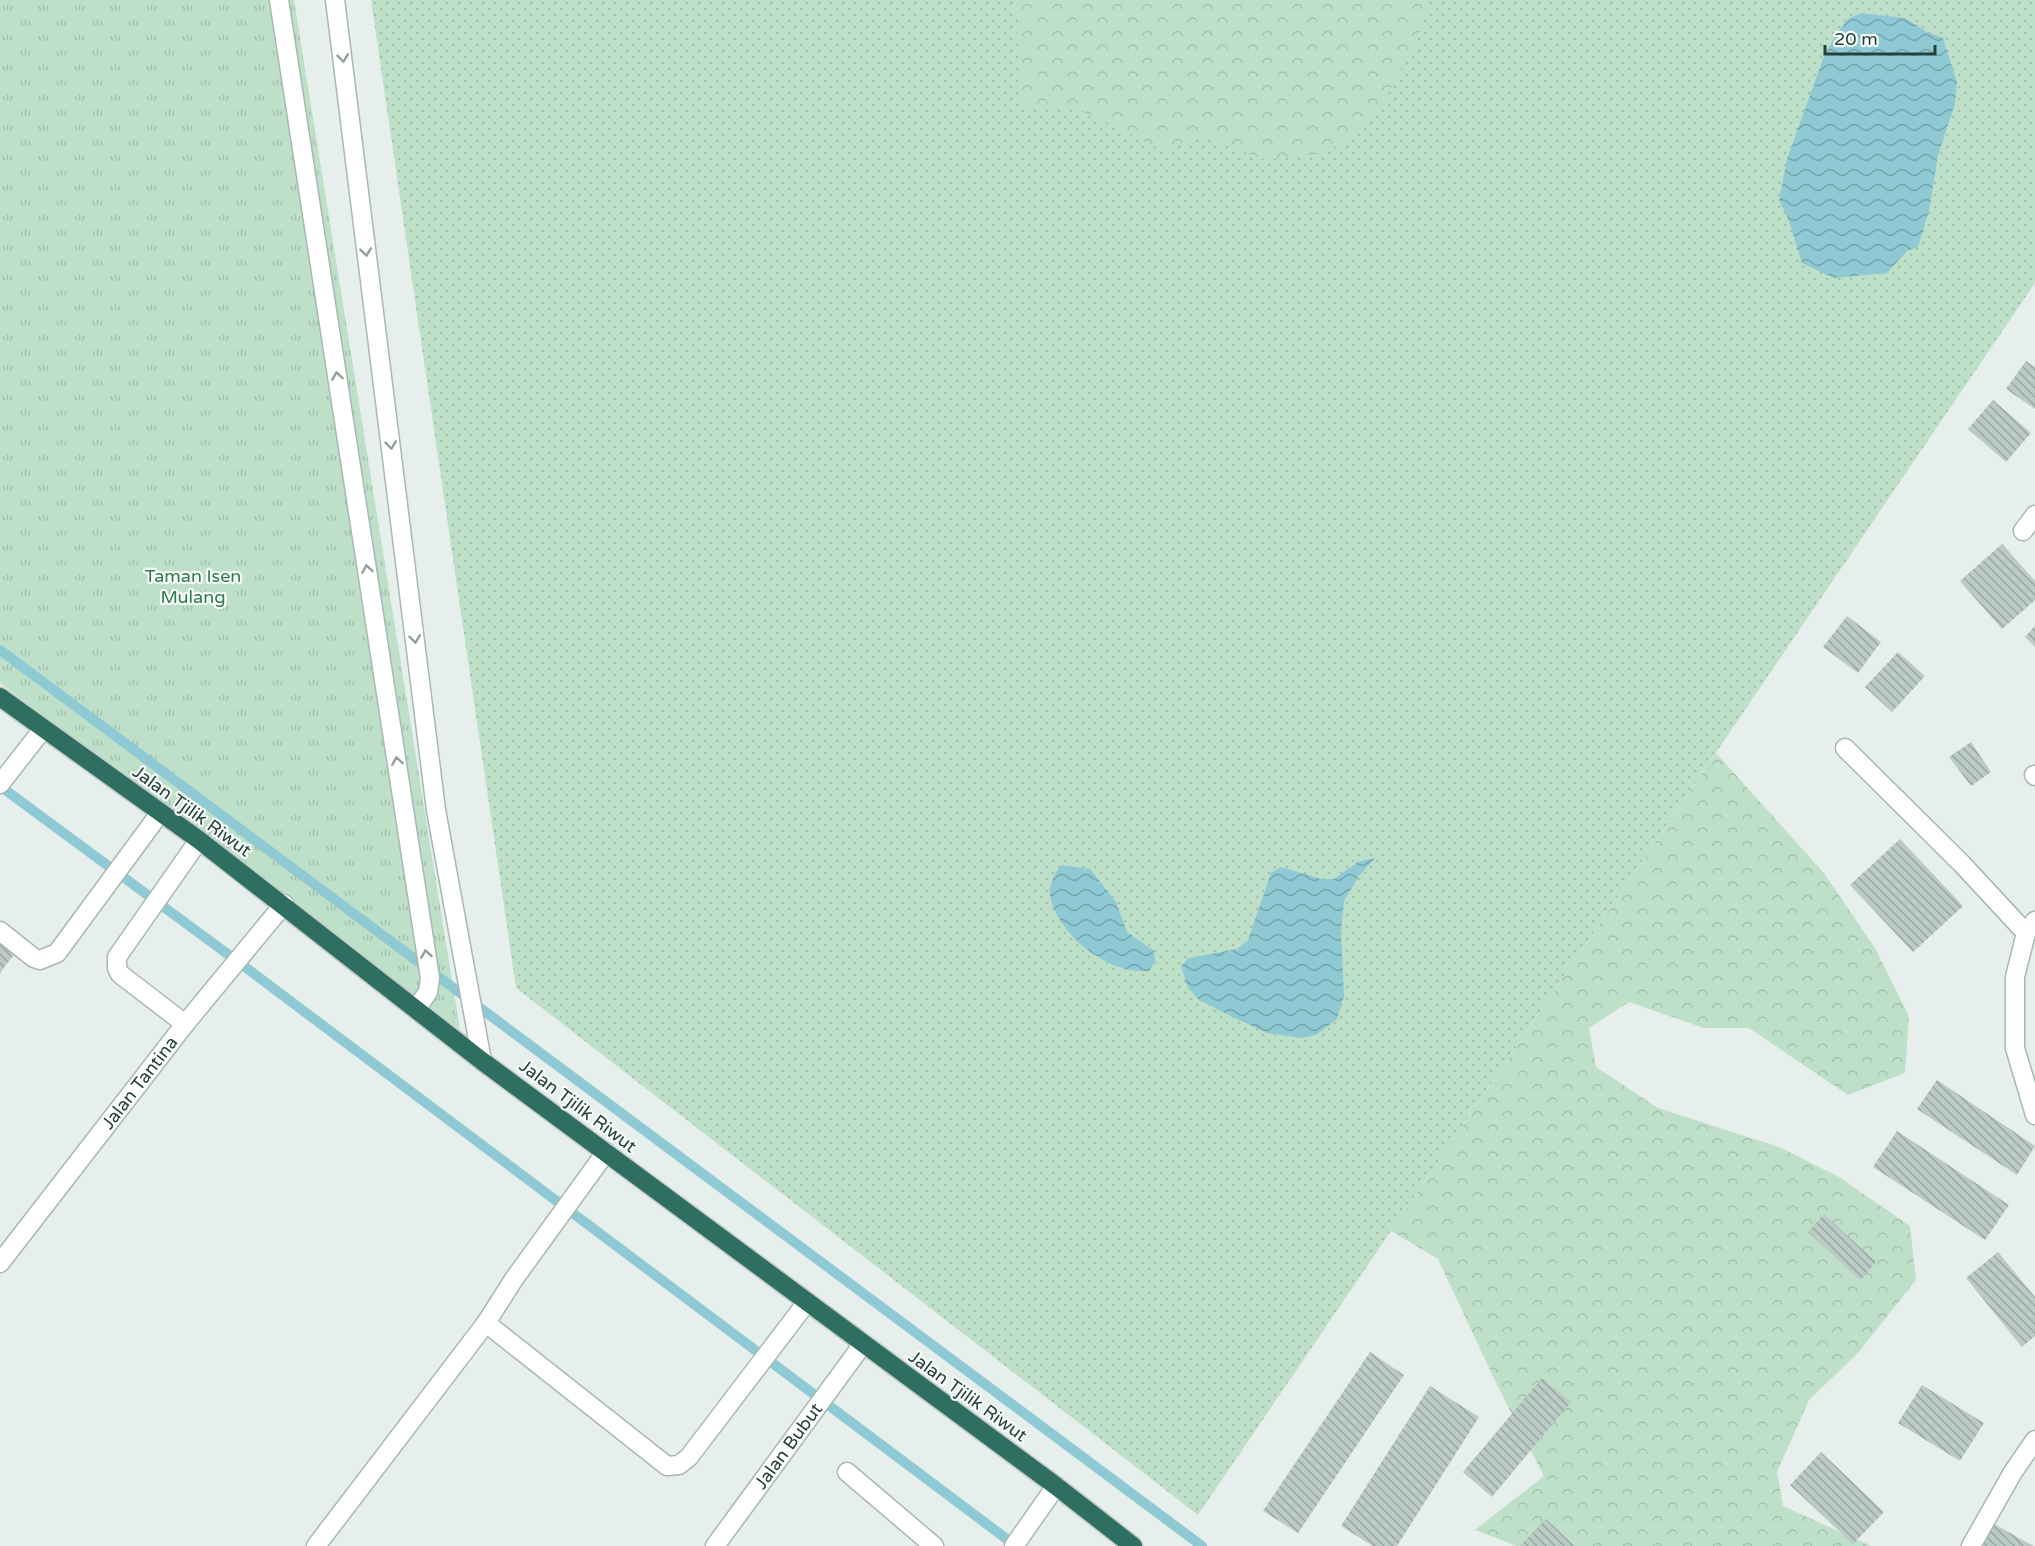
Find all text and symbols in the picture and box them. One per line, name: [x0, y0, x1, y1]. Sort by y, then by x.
scale bar: [1825, 18, 1934, 56]
text: 20 m: [1834, 28, 1878, 50]
one-way arrow: [336, 53, 348, 63]
one-way arrow: [360, 247, 372, 256]
one-way arrow: [332, 371, 344, 381]
one-way arrow: [384, 441, 396, 450]
one-way arrow: [361, 564, 374, 574]
park label: Taman Isen Mulang: [145, 565, 241, 608]
one-way arrow: [408, 634, 420, 643]
one-way arrow: [391, 757, 403, 766]
street label: Jalan Tjilik Riwut: [128, 761, 256, 862]
one-way arrow: [421, 950, 433, 959]
street label: Jalan Tantina: [97, 1032, 182, 1134]
street label: Jalan Tjilik Riwut: [515, 1055, 641, 1157]
street label: Jalan Tjilik Riwut: [904, 1346, 1032, 1447]
street label: Jalan Bubut: [749, 1399, 827, 1493]

